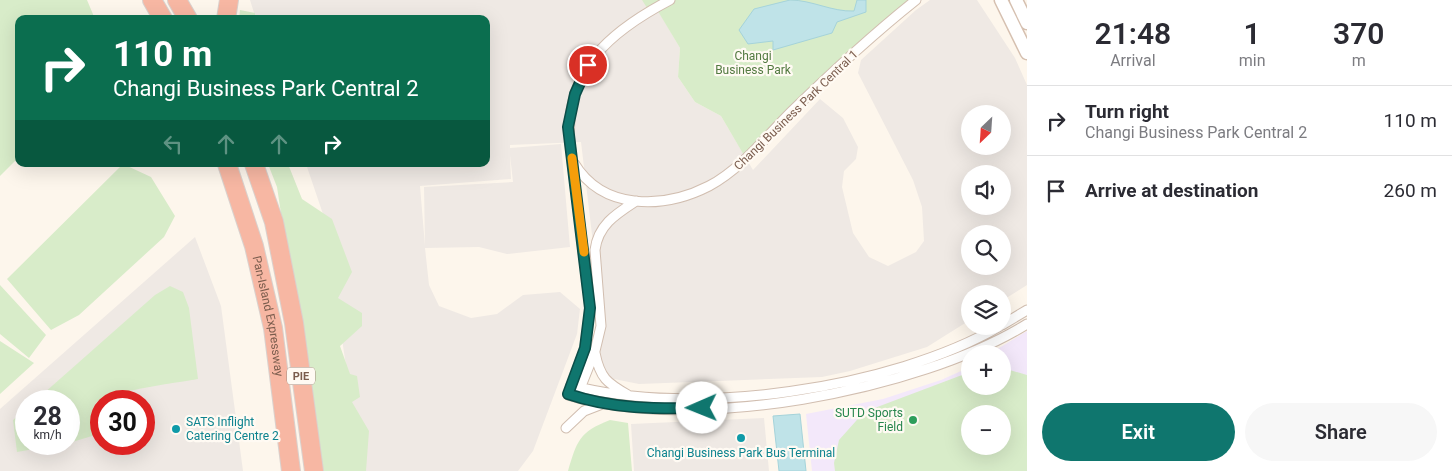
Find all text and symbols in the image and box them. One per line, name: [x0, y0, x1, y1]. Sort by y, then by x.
text: 21:48: [1095, 16, 1171, 51]
text: 1: [1244, 16, 1261, 51]
text: 370: [1333, 16, 1384, 51]
text: 110 m: [113, 34, 212, 75]
icon: right: [30, 35, 95, 100]
pin: [567, 44, 609, 86]
street label: Changi Business Park Central 1: [731, 47, 861, 173]
park label: Changi Business Park: [715, 49, 792, 77]
icon: arrive: [574, 51, 602, 79]
text: Arrival: [1110, 51, 1156, 70]
text: min: [1239, 51, 1266, 70]
text: m: [1352, 51, 1366, 70]
text: Changi Business Park Central 2: [113, 76, 419, 101]
text: Turn right: [1085, 100, 1169, 123]
north arrow: [961, 105, 1011, 155]
map controls: [961, 105, 1011, 455]
icon: right: [1042, 107, 1070, 135]
text: 110 m: [1384, 109, 1437, 132]
text: Changi Business Park Central 2: [1085, 123, 1307, 142]
icon: left: [159, 130, 187, 158]
icon: ahead: [212, 130, 240, 158]
icon: ahead: [265, 130, 293, 158]
icon: right: [318, 130, 346, 158]
button: sound: [961, 165, 1011, 215]
icon: arrive: [1042, 177, 1070, 205]
text: Arrive at destination: [1085, 179, 1258, 202]
text: 260 m: [1384, 179, 1437, 202]
button: search: [961, 225, 1011, 275]
street label: Pan-Island Expressway: [249, 254, 286, 378]
button: layers: [961, 285, 1011, 335]
button: +: [961, 345, 1011, 395]
road number: PIE: [287, 368, 315, 384]
position arrow: [675, 381, 727, 433]
speed limit sign: 30: [90, 390, 155, 455]
text: 28: [33, 402, 62, 431]
button: Exit: [1042, 403, 1235, 461]
button: Share: [1245, 403, 1437, 461]
button: −: [961, 405, 1011, 455]
place label: SUTD Sports Field: [835, 406, 903, 434]
marker: SUTD Sports Field: [907, 414, 919, 426]
place label: SATS Inflight Catering Centre 2: [186, 415, 279, 443]
marker: SATS Inflight Catering Centre 2: [170, 423, 182, 435]
text: km/h: [33, 428, 62, 442]
marker: Changi Business Park Bus Terminal: [735, 432, 747, 444]
place label: Changi Business Park Bus Terminal: [647, 446, 835, 460]

